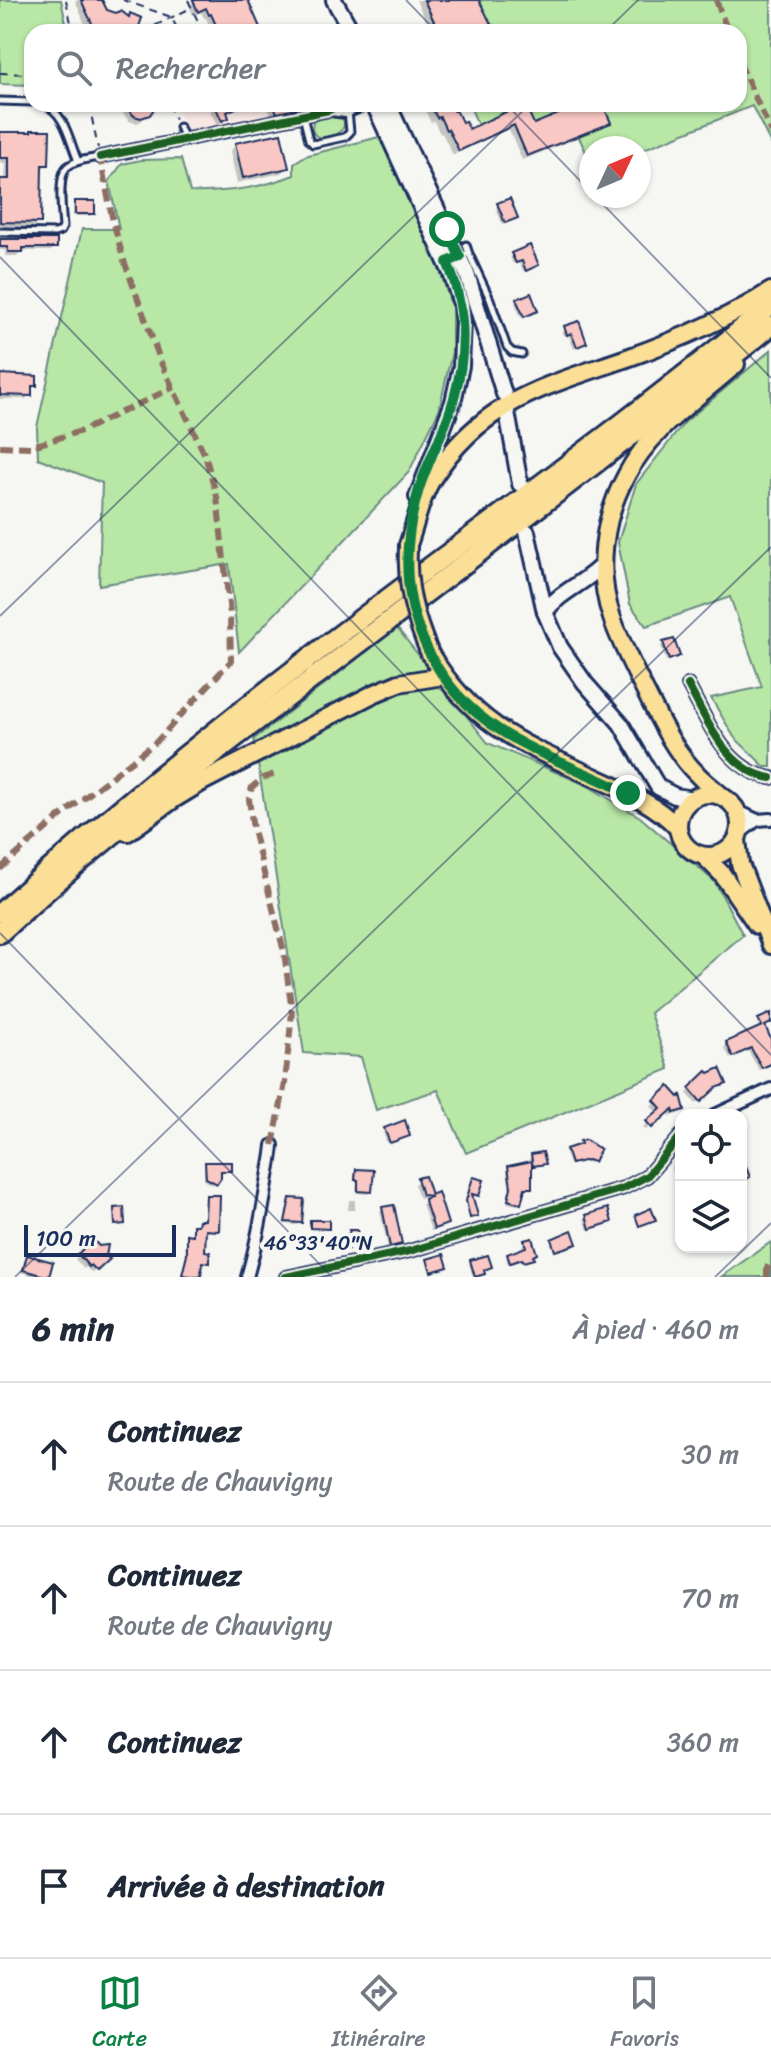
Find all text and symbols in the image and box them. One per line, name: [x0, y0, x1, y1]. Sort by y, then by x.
search box: [24, 24, 747, 112]
text: Rechercher: [116, 41, 266, 95]
icon: search: [52, 46, 96, 90]
north arrow: [579, 136, 651, 208]
route start: [429, 211, 465, 247]
route end: [610, 775, 646, 811]
map controls: [675, 1109, 747, 1253]
button: locate: [675, 1109, 747, 1181]
button: layers: [675, 1181, 747, 1253]
text: 100 m: [36, 1219, 96, 1258]
scale bar: [24, 1221, 176, 1257]
text: 46°33'40"N: [263, 1226, 373, 1261]
text: 6 min: [32, 1299, 114, 1359]
text: À pied · 460 m: [573, 1306, 739, 1352]
text: Continuez: [108, 1404, 242, 1458]
text: 30 m: [682, 1431, 739, 1477]
icon: ahead: [32, 1432, 76, 1476]
text: Route de Chauvigny: [108, 1458, 332, 1504]
text: Continuez: [108, 1548, 242, 1602]
text: 70 m: [681, 1575, 739, 1621]
icon: ahead: [32, 1576, 76, 1620]
text: Route de Chauvigny: [108, 1602, 332, 1648]
text: Continuez: [108, 1715, 242, 1769]
text: 360 m: [667, 1719, 739, 1765]
icon: ahead: [32, 1720, 76, 1764]
text: Arrivée à destination: [108, 1859, 385, 1913]
icon: arrive: [32, 1864, 76, 1908]
tab: Carte: [92, 1971, 147, 2058]
tab: Itinéraire: [332, 1971, 426, 2058]
tab: Favoris: [610, 1971, 679, 2058]

